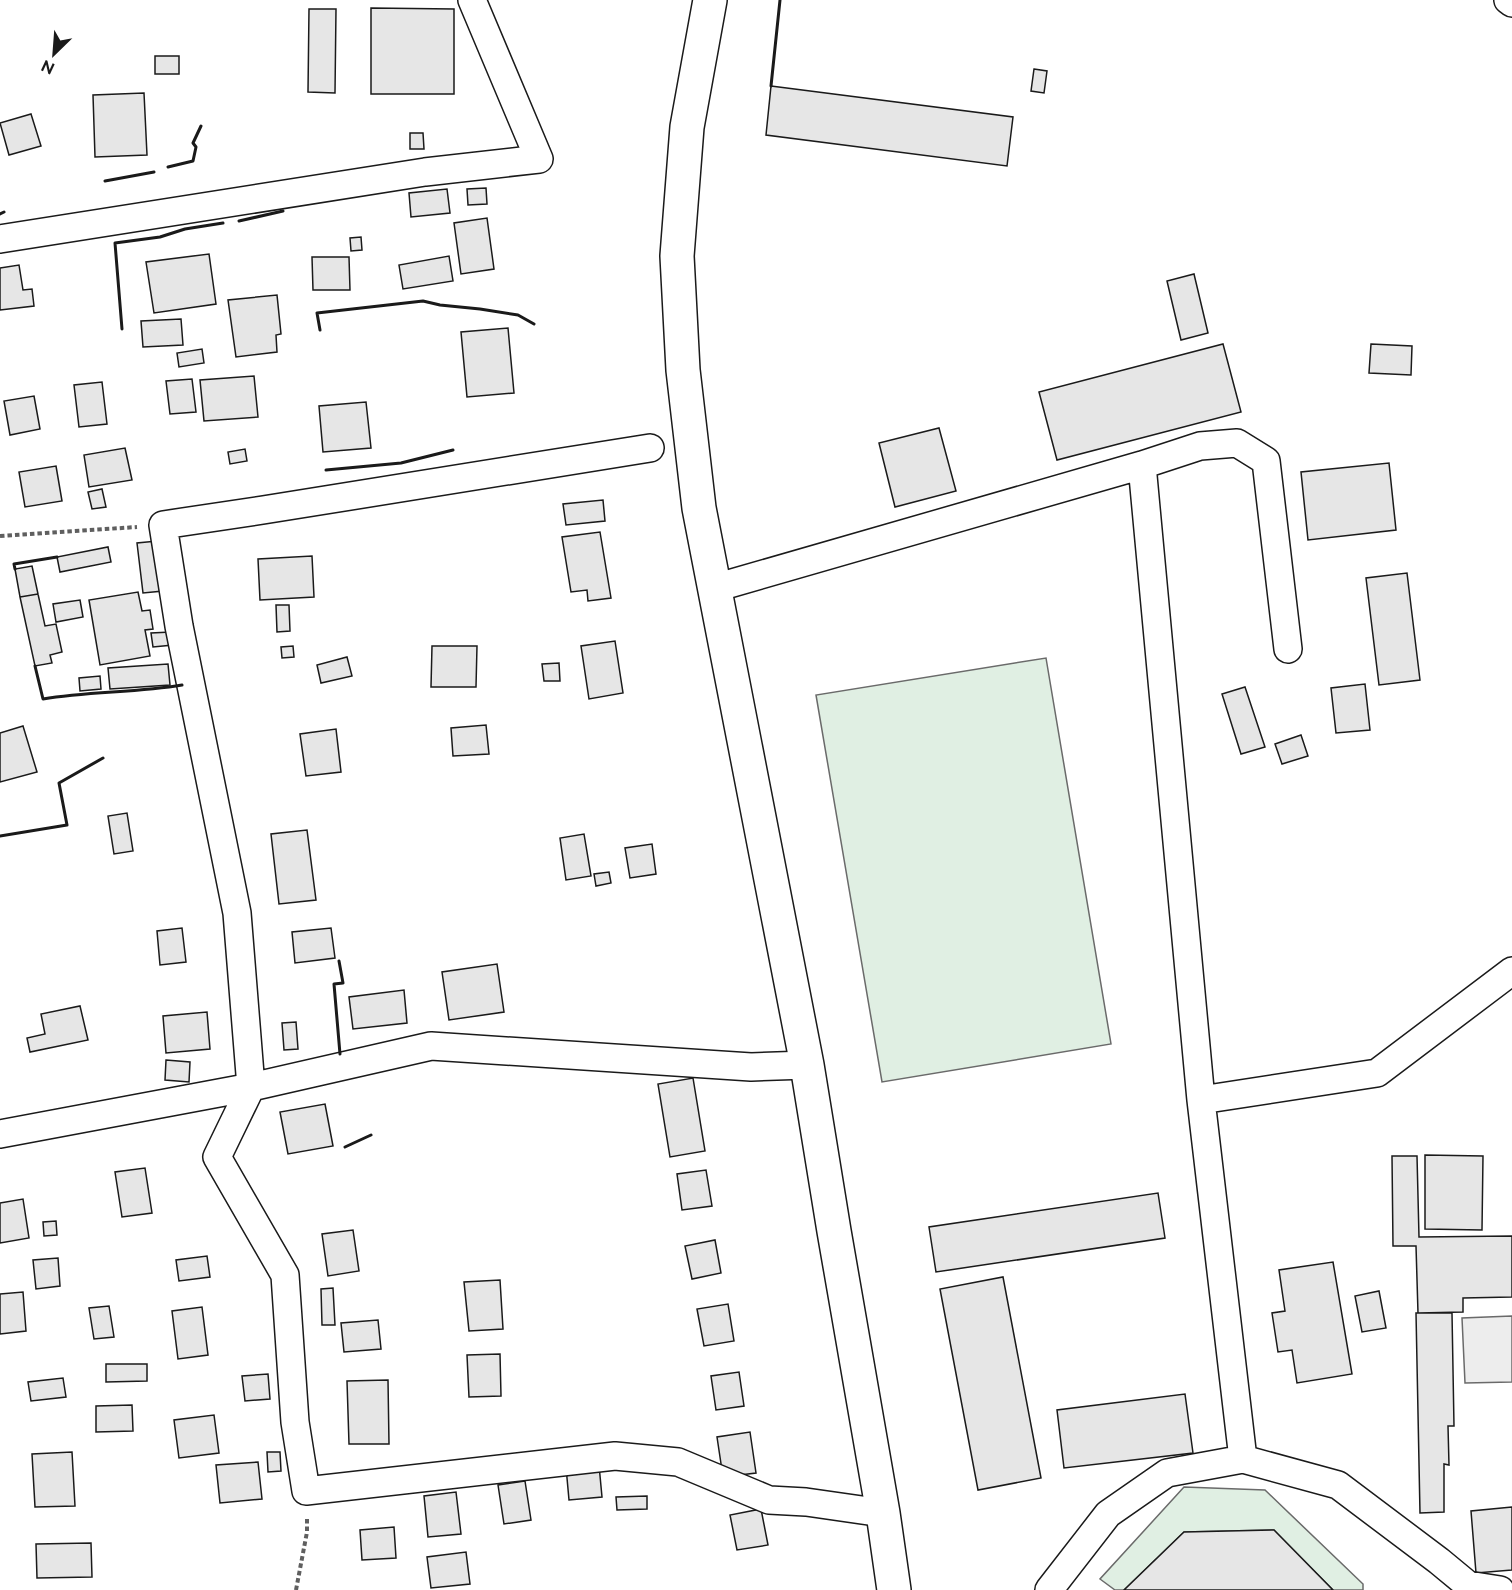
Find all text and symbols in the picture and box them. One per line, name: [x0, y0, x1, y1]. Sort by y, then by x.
north arrow: [24, 24, 84, 84]
text: N: [38, 56, 57, 78]

